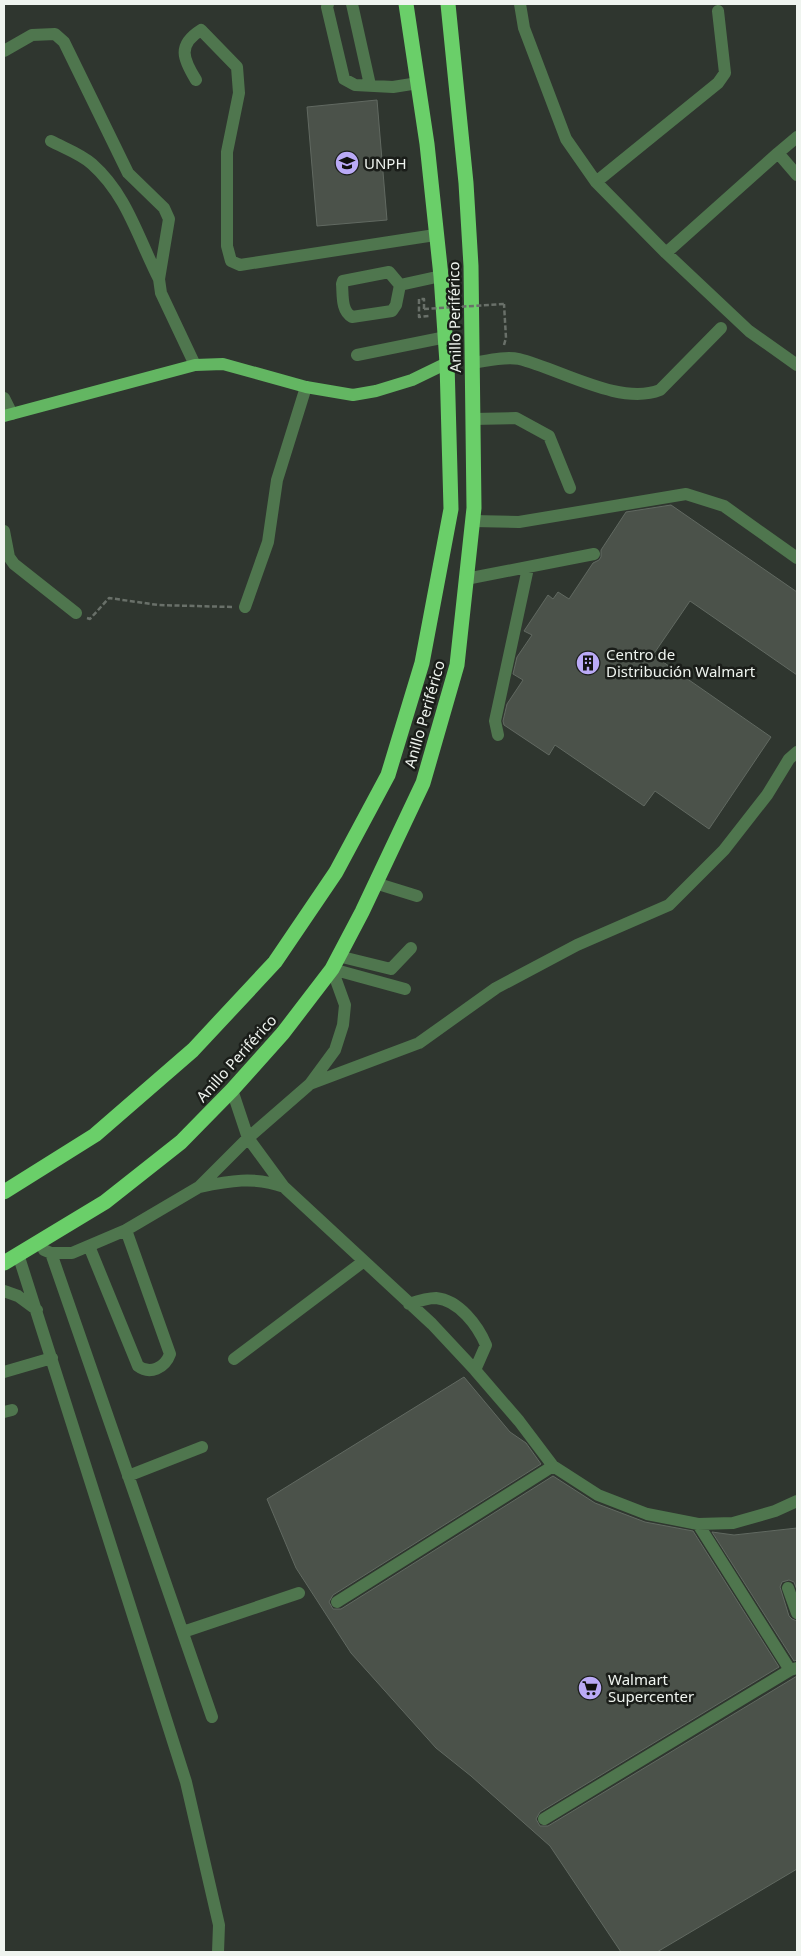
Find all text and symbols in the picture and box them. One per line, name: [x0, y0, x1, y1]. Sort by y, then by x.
school or university icon: UNPH: [334, 150, 360, 176]
place label: UNPH: [364, 153, 407, 173]
street label: Anillo Periférico: [443, 261, 465, 373]
place label: Centro de Distribución Walmart: [606, 644, 756, 681]
building icon: Centro de Distribución Walmart: [575, 650, 601, 676]
street label: Anillo Periférico: [399, 658, 449, 770]
street label: Anillo Periférico: [191, 1010, 281, 1106]
place label: Walmart Supercenter: [608, 1669, 694, 1706]
supermarket icon: Walmart Supercenter: [577, 1675, 603, 1701]

